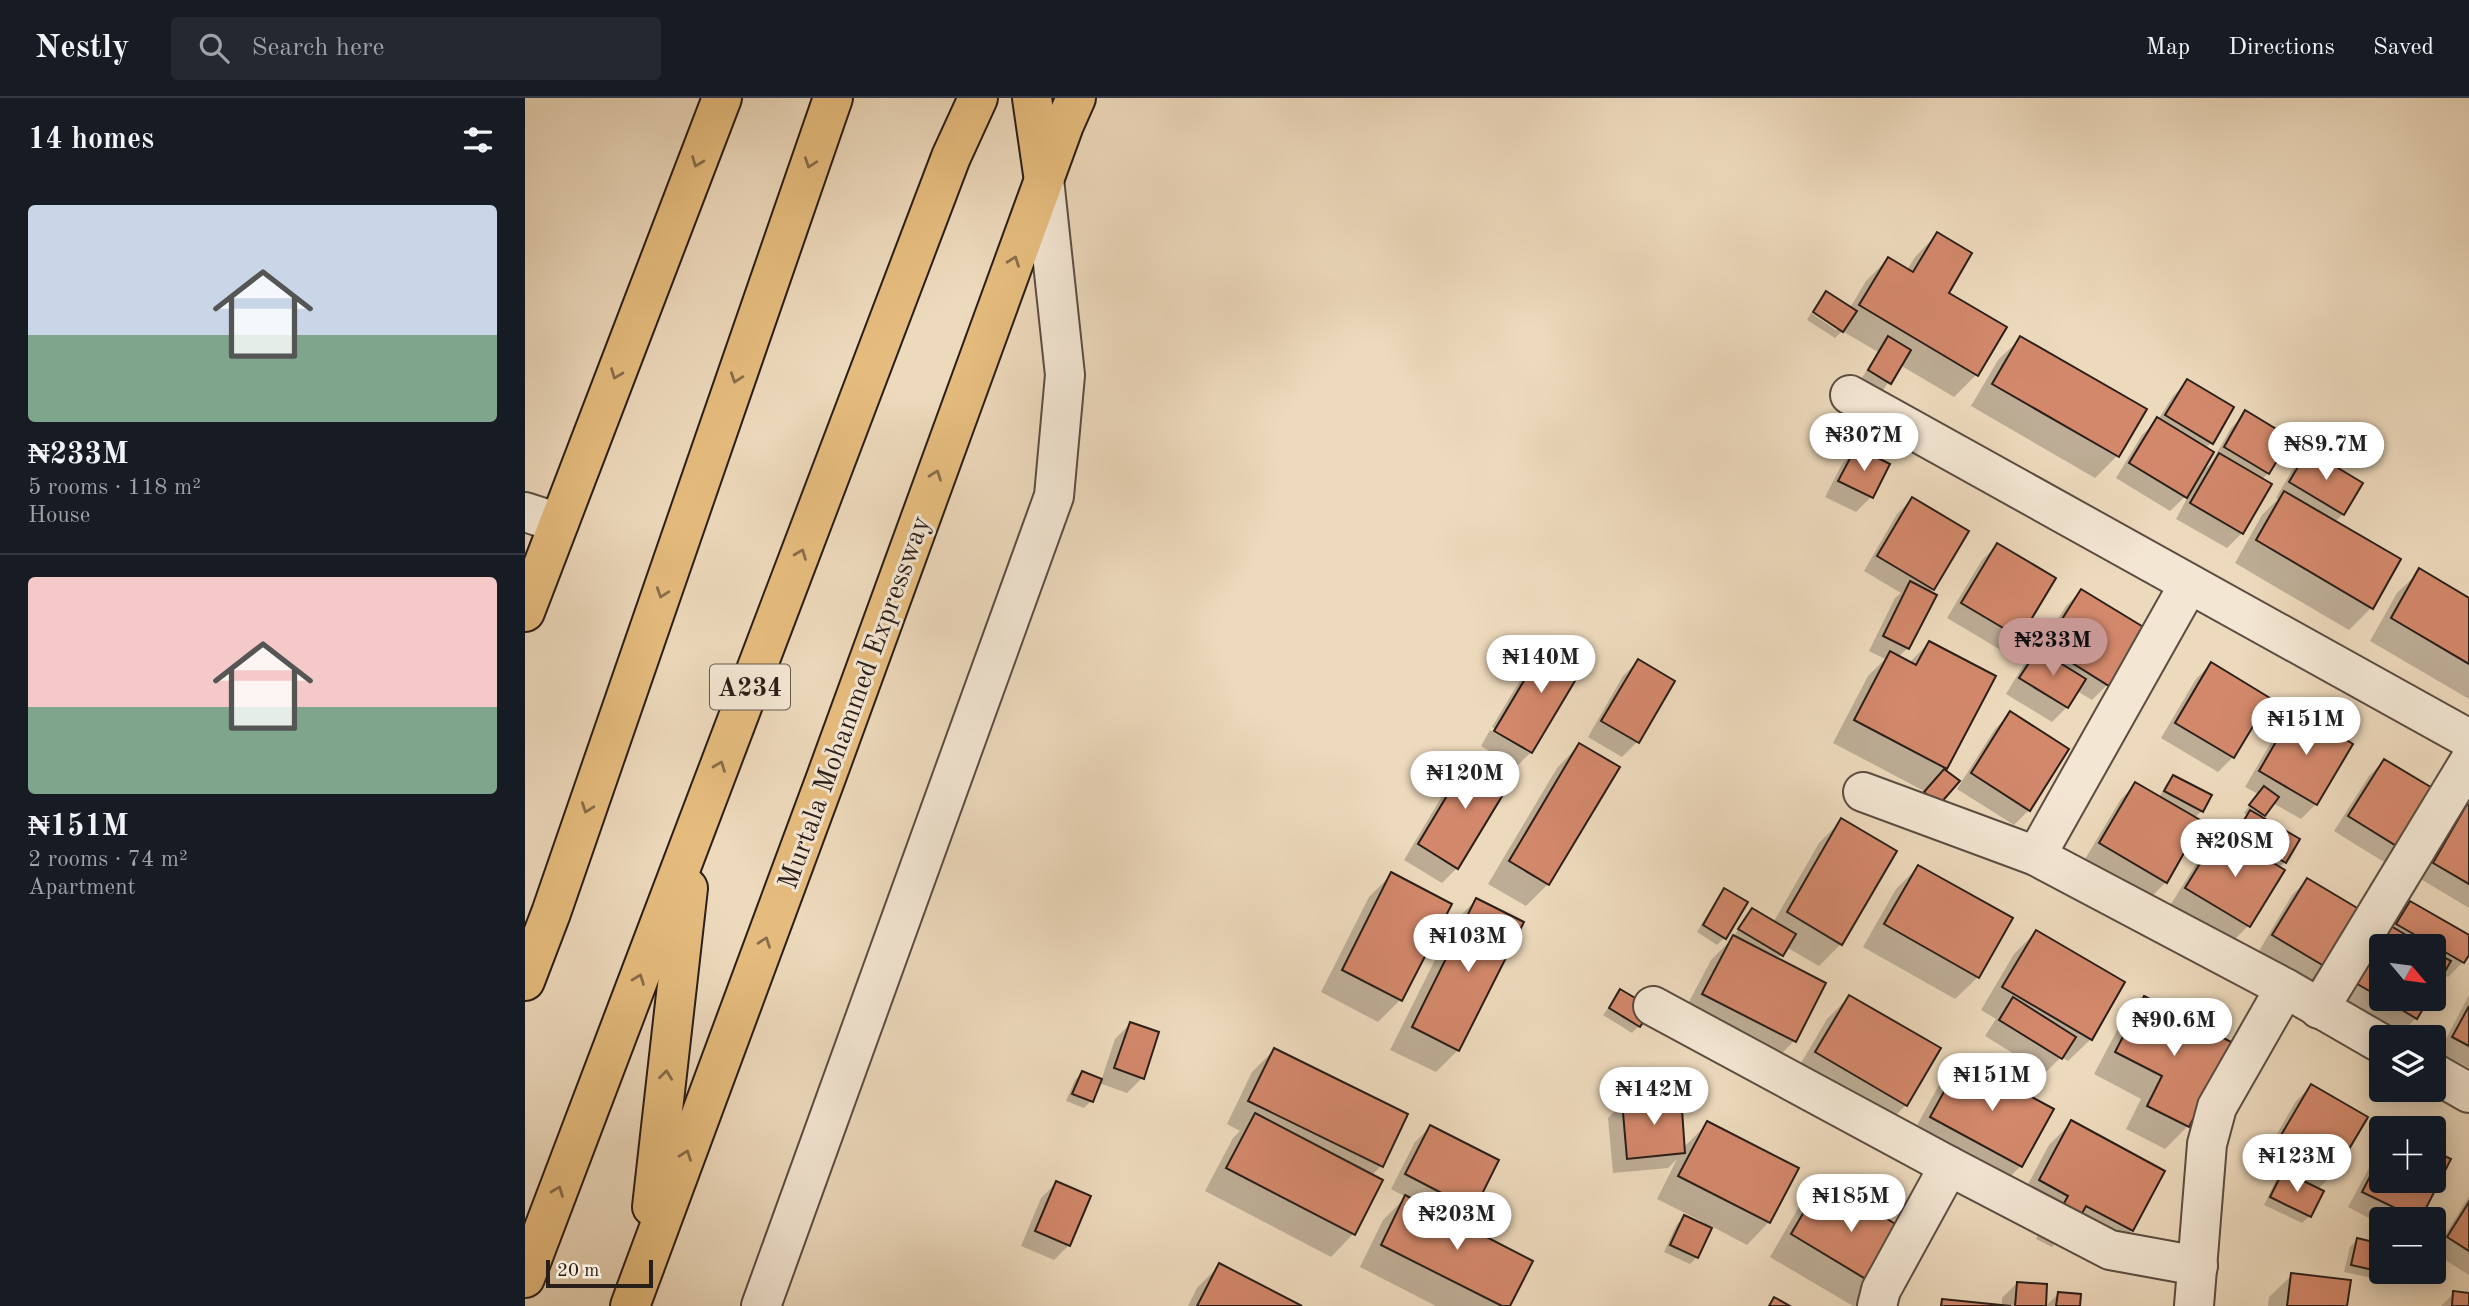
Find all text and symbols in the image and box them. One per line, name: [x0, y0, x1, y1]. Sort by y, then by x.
search box: [171, 17, 661, 80]
icon: search: [195, 29, 233, 67]
text: Nestly: [35, 32, 129, 65]
text: Search here: [251, 35, 385, 61]
text: Map: [2146, 36, 2190, 60]
text: Directions: [2228, 36, 2335, 60]
text: Saved: [2373, 36, 2434, 60]
icon: filters: [459, 121, 497, 159]
text: 14 homes: [28, 125, 154, 155]
one-way arrow: [692, 155, 706, 167]
one-way arrow: [804, 156, 818, 168]
icon: home: [200, 251, 326, 377]
one-way arrow: [1006, 256, 1020, 268]
one-way arrow: [610, 368, 624, 380]
one-way arrow: [730, 371, 744, 383]
pin: ₦307M: [1815, 414, 1913, 473]
pin: ₦89.7M: [2269, 422, 2383, 482]
text: ₦307M: [1825, 424, 1903, 447]
text: ₦89.7M: [2284, 433, 2368, 456]
text: ₦233M: [28, 440, 129, 470]
one-way arrow: [928, 470, 942, 482]
text: 5 rooms · 118 m²: [28, 476, 201, 499]
text: House: [28, 504, 90, 527]
street label: Murtala Mohammed Expressway: [775, 512, 937, 893]
one-way arrow: [792, 548, 806, 560]
one-way arrow: [656, 586, 670, 598]
pin: ₦233M: [2004, 618, 2102, 678]
icon: home: [200, 623, 326, 749]
text: ₦233M: [2014, 629, 2092, 652]
pin: ₦140M: [1492, 636, 1590, 695]
text: ₦140M: [1502, 646, 1580, 669]
road number: A234: [710, 664, 790, 709]
pin: ₦151M: [2257, 698, 2355, 757]
text: ₦151M: [2267, 708, 2345, 731]
pin: ₦120M: [1416, 752, 1514, 811]
one-way arrow: [711, 761, 725, 773]
text: ₦120M: [1426, 762, 1504, 785]
one-way arrow: [581, 801, 595, 813]
text: ₦151M: [28, 812, 129, 842]
pin: ₦208M: [2186, 820, 2284, 879]
text: ₦208M: [2196, 830, 2274, 853]
text: 2 rooms · 74 m²: [28, 848, 188, 871]
text: Apartment: [28, 876, 136, 899]
pin: ₦103M: [1419, 914, 1517, 974]
text: ₦103M: [1429, 925, 1507, 948]
north arrow: [2369, 934, 2447, 1012]
map controls: [2369, 934, 2446, 1284]
one-way arrow: [757, 936, 771, 948]
one-way arrow: [630, 973, 644, 985]
pin: ₦90.6M: [2117, 998, 2231, 1058]
text: ₦90.6M: [2132, 1009, 2216, 1032]
button: layers: [2369, 1025, 2446, 1102]
pin: ₦151M: [1943, 1054, 2041, 1113]
text: ₦151M: [1953, 1064, 2031, 1087]
pin: ₦142M: [1605, 1068, 1703, 1127]
one-way arrow: [659, 1069, 674, 1081]
text: ₦142M: [1615, 1078, 1693, 1101]
button: +: [2369, 1116, 2446, 1193]
pin: ₦123M: [2248, 1134, 2346, 1194]
text: ₦123M: [2258, 1145, 2336, 1168]
one-way arrow: [678, 1149, 692, 1161]
pin: ₦185M: [1802, 1174, 1900, 1234]
text: ₦185M: [1812, 1185, 1890, 1208]
one-way arrow: [550, 1186, 564, 1198]
pin: ₦203M: [1408, 1192, 1506, 1252]
text: ₦203M: [1418, 1203, 1496, 1226]
button: −: [2369, 1207, 2446, 1284]
scale bar: [546, 1257, 653, 1289]
text: 20 m: [557, 1262, 599, 1281]

